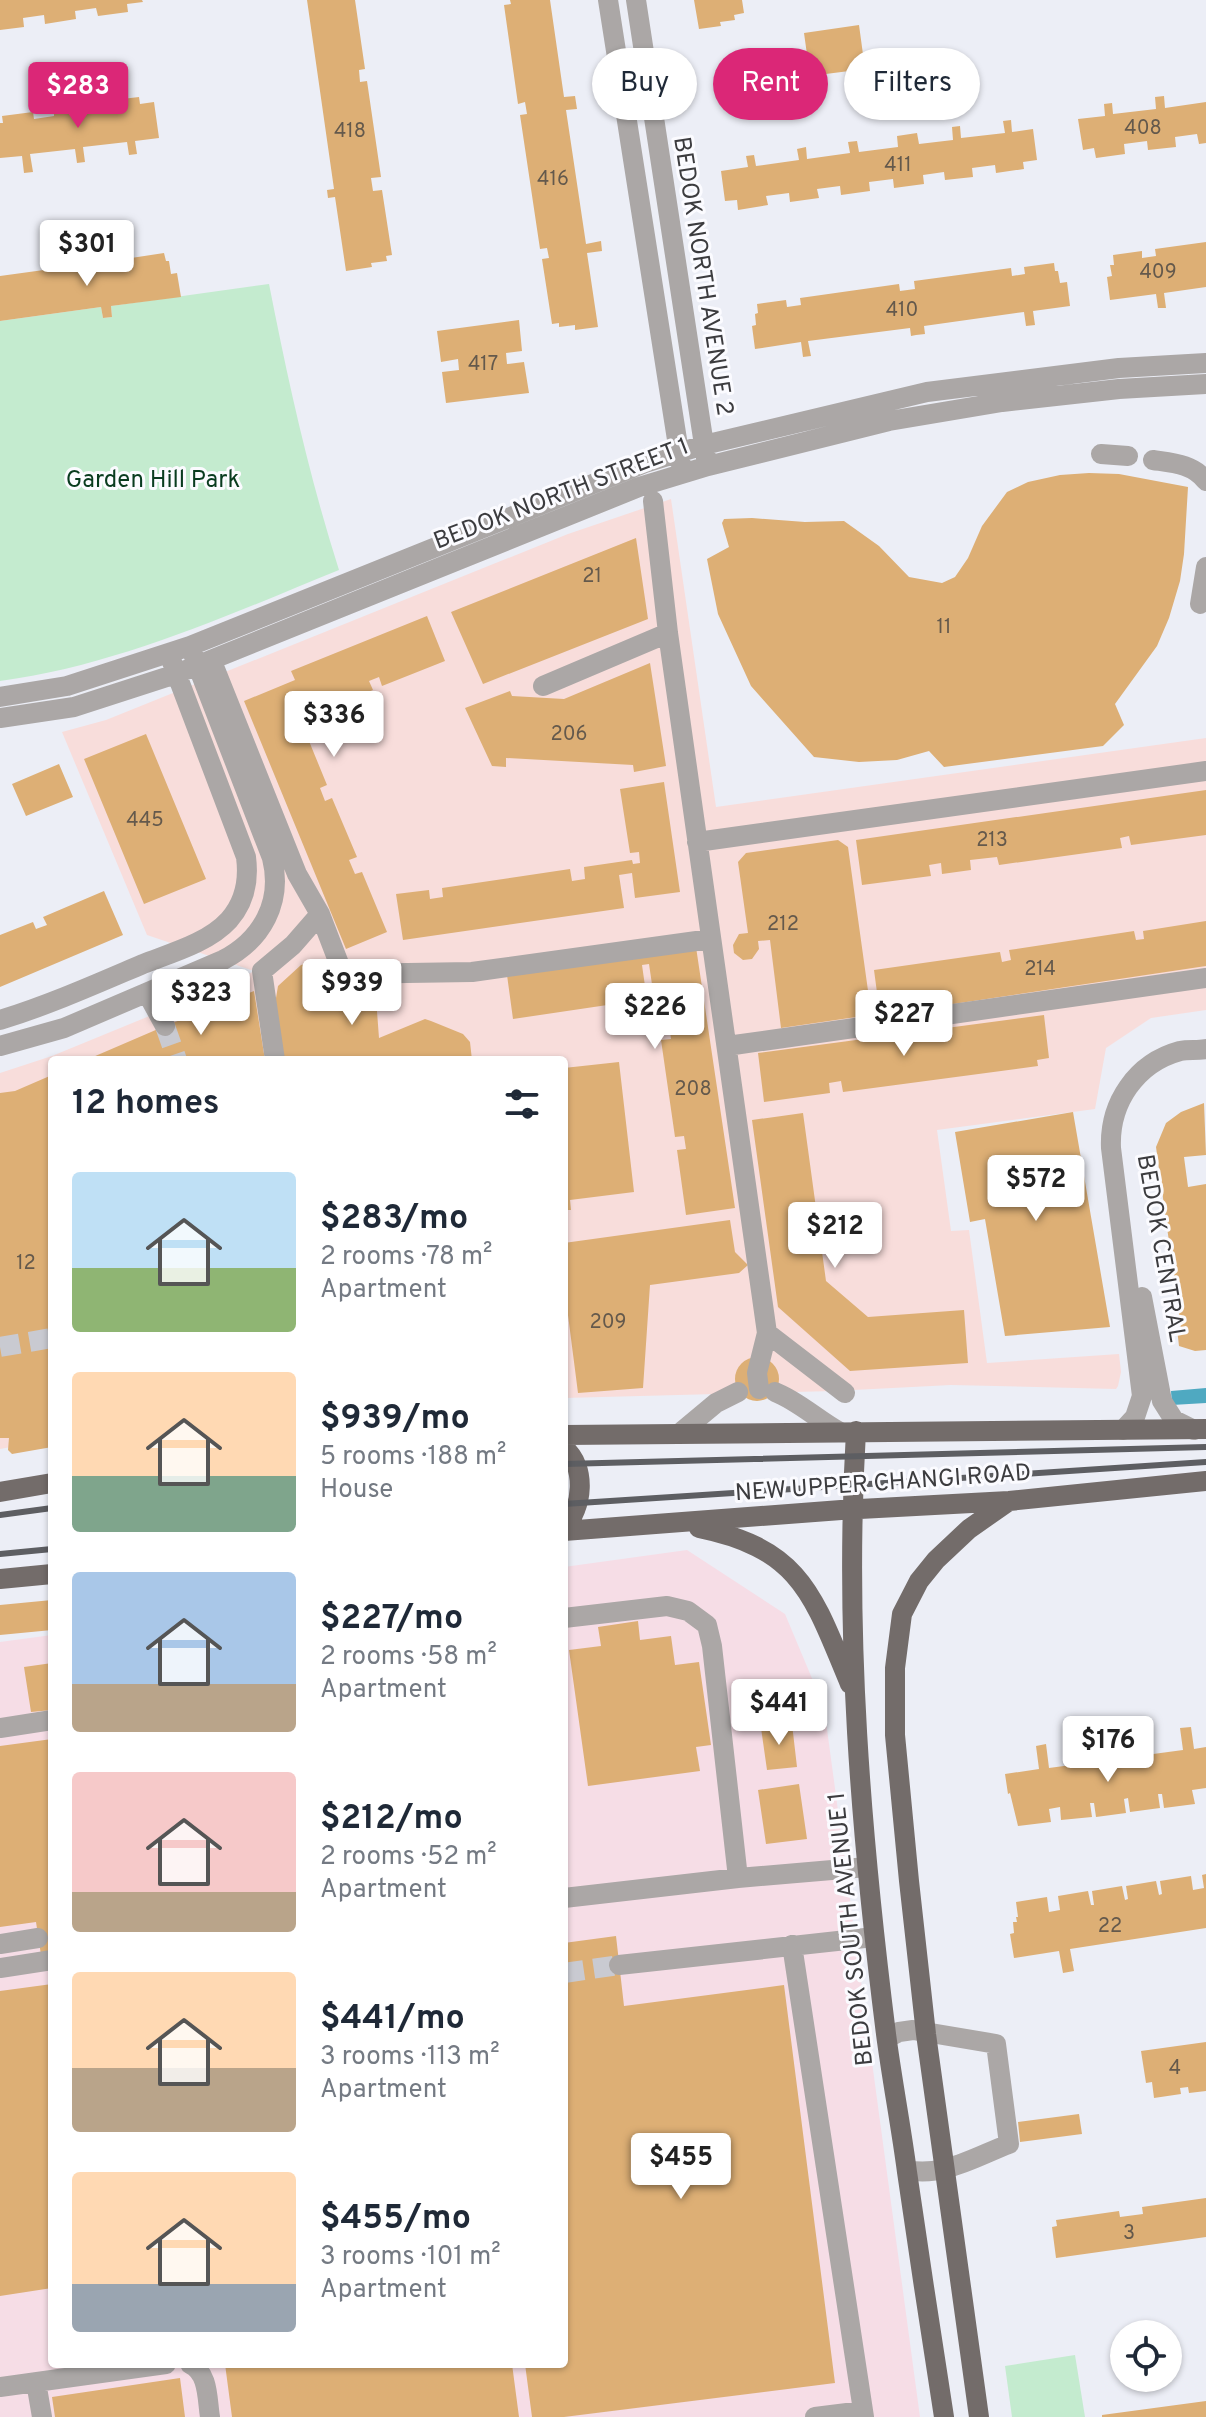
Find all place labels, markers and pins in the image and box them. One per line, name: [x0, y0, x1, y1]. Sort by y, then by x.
pin: $283: [31, 62, 125, 130]
pin: $301: [40, 220, 134, 288]
pin: $336: [287, 691, 381, 759]
pin: $939: [305, 959, 399, 1027]
pin: $323: [154, 969, 248, 1037]
pin: $226: [608, 983, 702, 1051]
pin: $227: [857, 990, 951, 1058]
pin: $572: [989, 1155, 1083, 1223]
pin: $212: [788, 1202, 882, 1270]
pin: $441: [732, 1679, 826, 1747]
pin: $176: [1061, 1716, 1155, 1784]
pin: $455: [634, 2133, 728, 2201]

